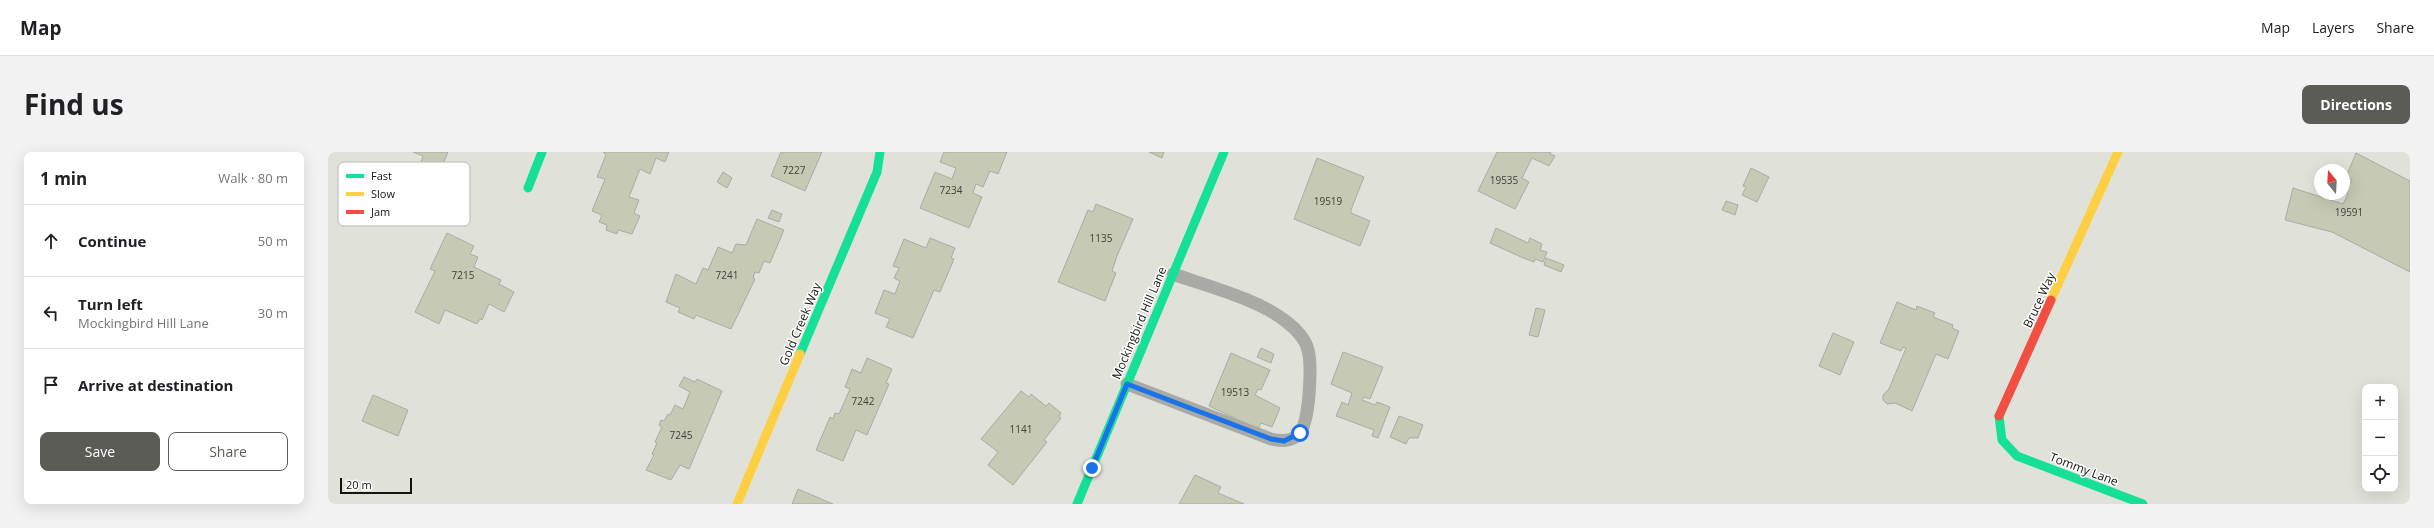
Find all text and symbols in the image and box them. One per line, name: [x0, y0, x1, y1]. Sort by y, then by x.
text: Map: [20, 15, 61, 41]
text: Map: [2261, 18, 2290, 37]
text: Layers: [2312, 18, 2354, 37]
text: Share: [2376, 18, 2414, 37]
text: Find us: [24, 85, 124, 123]
button: Directions: [2302, 85, 2410, 124]
legend: [338, 162, 470, 226]
house number: 7227: [783, 163, 806, 177]
north arrow: [2314, 164, 2350, 200]
text: 1 min: [40, 167, 87, 190]
text: Fast: [371, 168, 392, 183]
text: Walk · 80 m: [218, 169, 288, 187]
house number: 19535: [1490, 173, 1519, 187]
house number: 7234: [940, 183, 963, 197]
text: Slow: [371, 186, 395, 201]
house number: 19519: [1314, 194, 1343, 208]
text: Jam: [370, 204, 390, 219]
house number: 19591: [2335, 205, 2363, 219]
icon: ahead: [40, 230, 62, 252]
text: Continue: [78, 231, 146, 251]
house number: 1135: [1090, 231, 1113, 245]
text: 50 m: [258, 232, 288, 250]
street label: Mockingbird Hill Lane: [1108, 264, 1171, 382]
house number: 7215: [452, 268, 475, 282]
house number: 7241: [716, 268, 738, 282]
street label: Bruce Way: [2019, 269, 2060, 331]
street label: Gold Creek Way: [775, 279, 826, 368]
text: Turn left: [78, 294, 143, 314]
icon: left: [40, 302, 62, 324]
text: 30 m: [258, 304, 288, 322]
text: Mockingbird Hill Lane: [78, 314, 209, 332]
icon: arrive: [40, 374, 62, 396]
text: Arrive at destination: [78, 375, 233, 395]
map controls: [2362, 384, 2398, 492]
button: +: [2362, 384, 2398, 420]
house number: 19513: [1221, 385, 1250, 399]
house number: 7242: [852, 394, 875, 408]
button: −: [2362, 420, 2398, 456]
house number: 1141: [1010, 422, 1032, 436]
route start: [1291, 424, 1309, 442]
house number: 7245: [670, 428, 693, 442]
button: Save: [40, 432, 160, 471]
button: Share: [168, 432, 288, 471]
street label: Tommy Lane: [2047, 448, 2121, 490]
button: locate: [2362, 456, 2398, 492]
route end: [1083, 459, 1101, 477]
scale bar: [340, 476, 412, 495]
text: 20 m: [346, 477, 372, 492]

